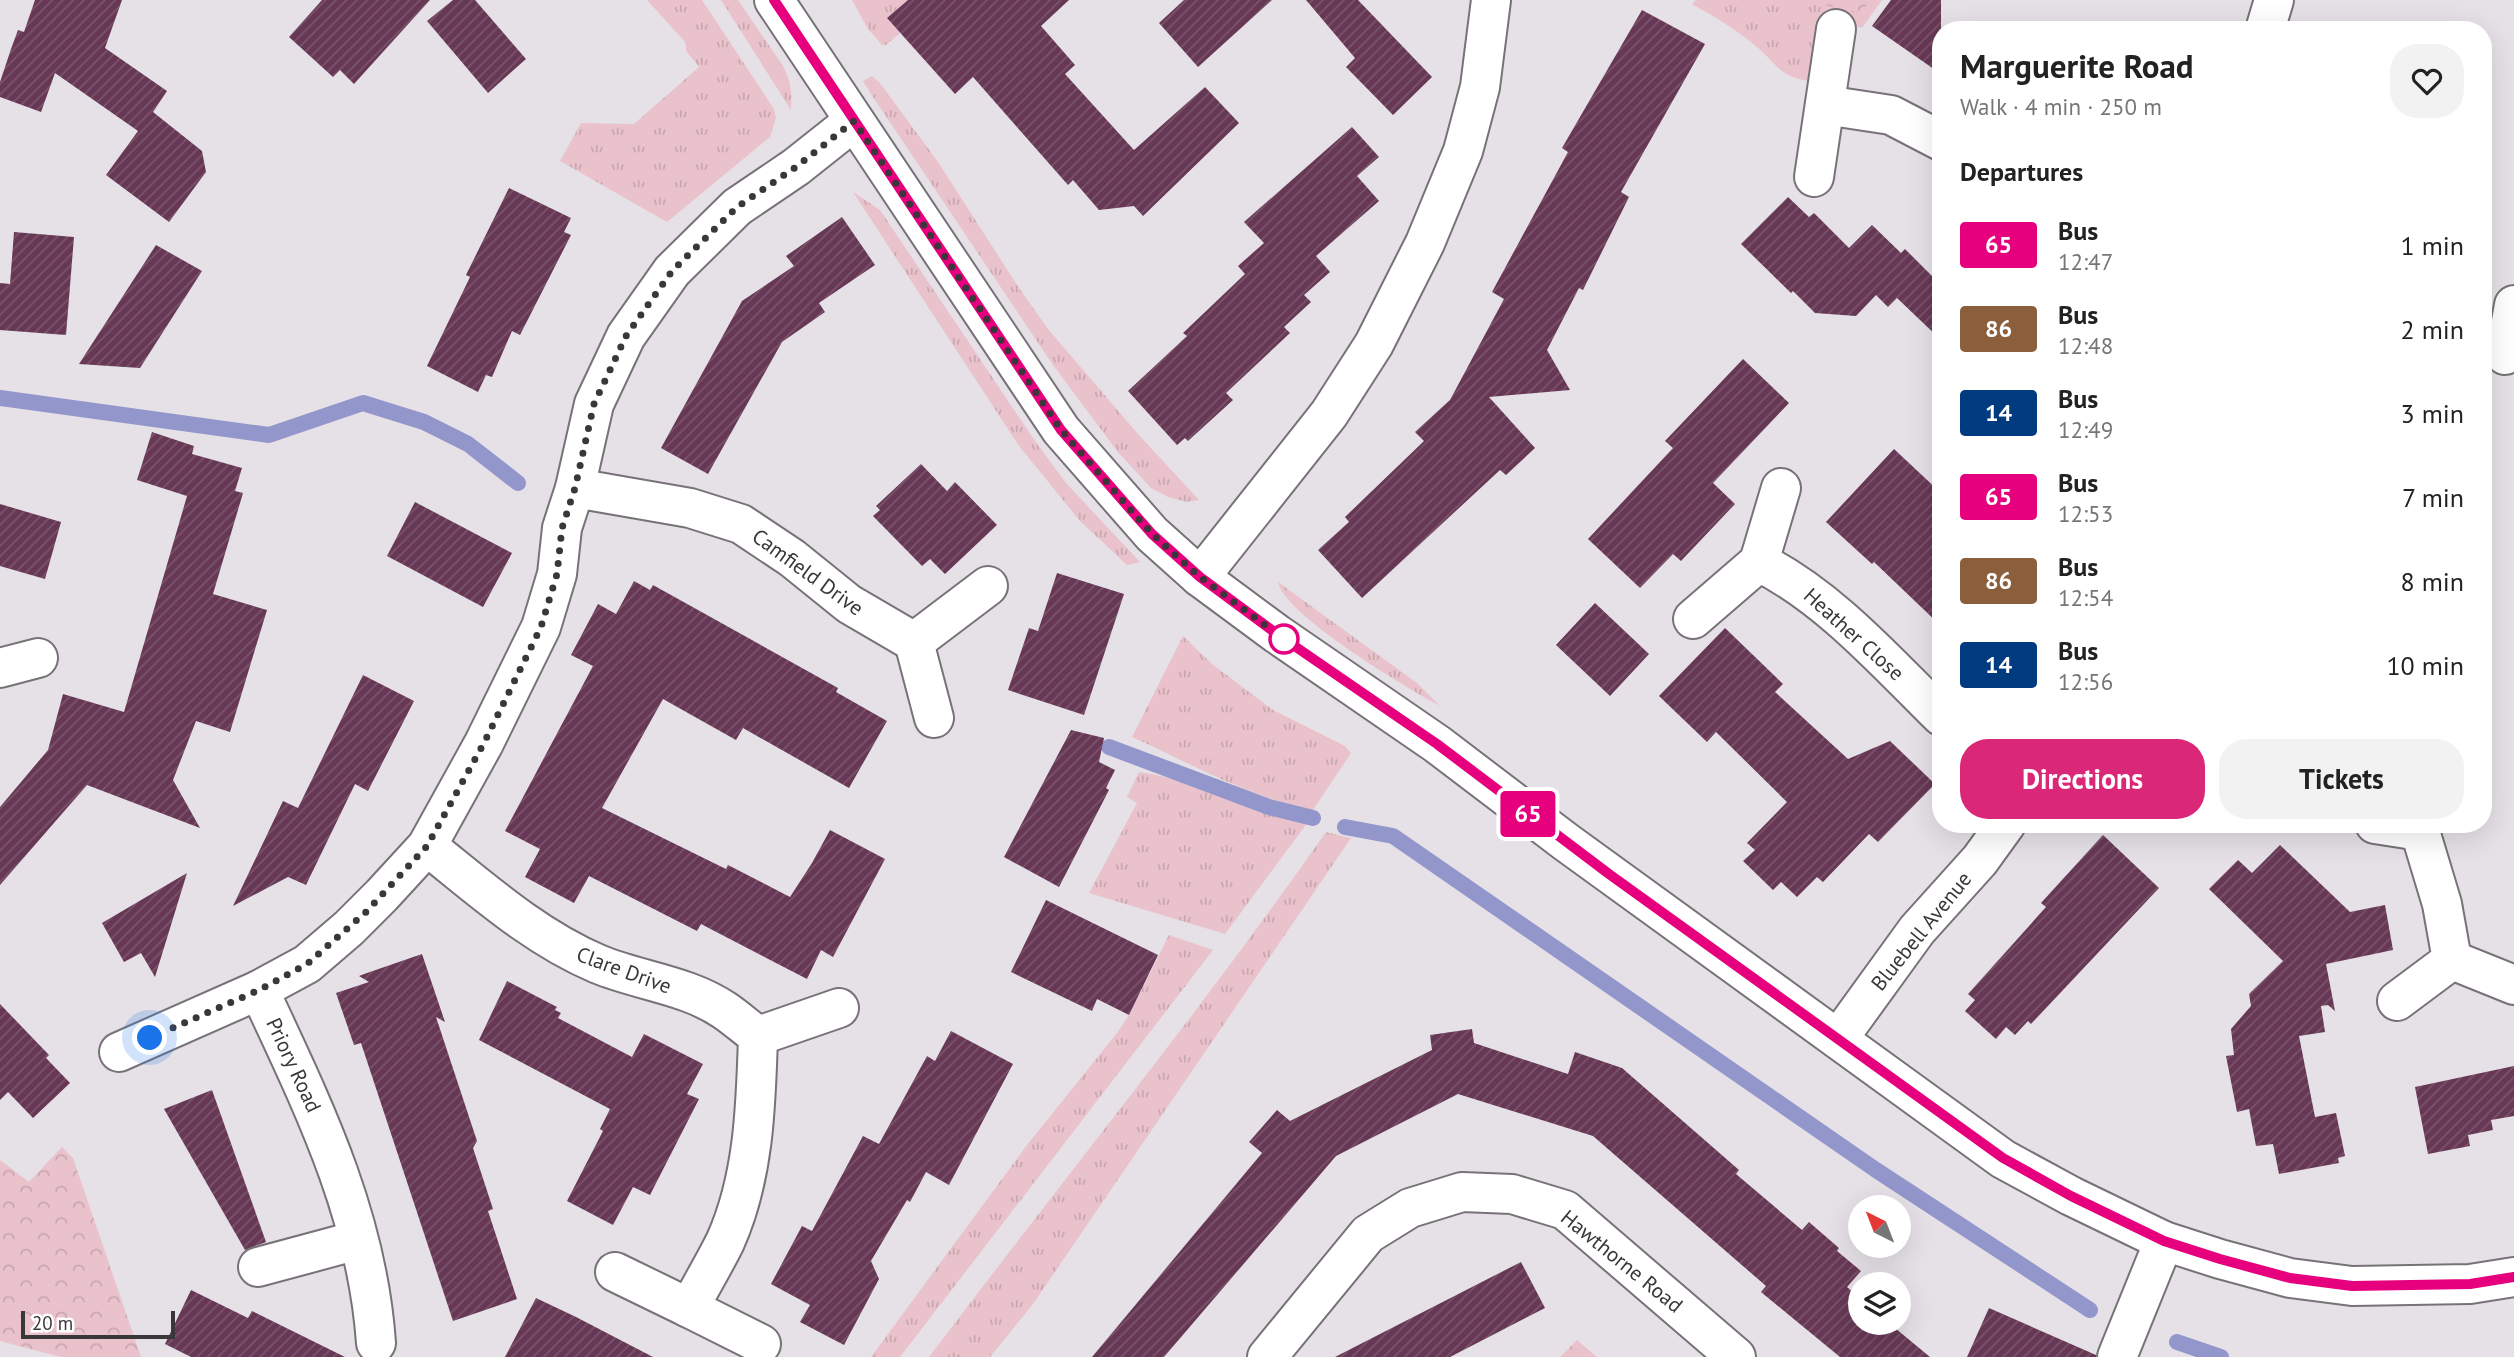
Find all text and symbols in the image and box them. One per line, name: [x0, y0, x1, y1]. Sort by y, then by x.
text: Marguerite Road: [1960, 44, 2194, 87]
button: heart: [2390, 44, 2464, 118]
text: Walk · 4 min · 250 m: [1960, 92, 2162, 121]
text: Departures: [1960, 155, 2083, 188]
text: Bus: [2058, 214, 2098, 247]
text: 65: [1985, 229, 2012, 260]
text: 1 min: [2401, 229, 2464, 262]
text: 12:47: [2058, 247, 2113, 276]
text: Bus: [2058, 298, 2098, 331]
text: 86: [1985, 313, 2012, 344]
text: 2 min: [2401, 313, 2464, 346]
text: 12:48: [2058, 331, 2113, 360]
text: Bus: [2058, 382, 2098, 415]
text: 14: [1985, 397, 2012, 428]
text: 3 min: [2401, 397, 2464, 430]
text: 12:49: [2058, 415, 2113, 444]
text: Bus: [2058, 466, 2098, 499]
text: 65: [1985, 481, 2012, 512]
text: 7 min: [2402, 481, 2464, 514]
text: 12:53: [2058, 499, 2113, 528]
street label: Camfield Drive: [747, 523, 869, 621]
text: Bus: [2058, 550, 2098, 583]
text: 86: [1985, 565, 2012, 596]
text: 8 min: [2401, 565, 2464, 598]
street label: Heather Close: [1798, 582, 1910, 686]
text: 12:54: [2058, 583, 2113, 612]
unlabelled marker: [1269, 624, 1299, 654]
text: Bus: [2058, 634, 2098, 667]
text: 14: [1985, 649, 2012, 680]
text: 10 min: [2386, 649, 2464, 682]
text: 12:56: [2058, 667, 2113, 696]
button: Directions: [1960, 739, 2205, 819]
button: Tickets: [2219, 739, 2464, 819]
line badge: 65: [1496, 791, 1560, 837]
text: 65: [1514, 798, 1542, 829]
street label: Bluebell Avenue: [1865, 866, 1977, 996]
street label: Clare Drive: [573, 940, 675, 1000]
street label: Priory Road: [260, 1013, 328, 1117]
your location: [132, 1020, 167, 1055]
north arrow: [1848, 1195, 1911, 1258]
map controls: [1848, 1195, 1911, 1335]
street label: Hawthorne Road: [1556, 1204, 1688, 1318]
button: layers: [1848, 1272, 1911, 1335]
scale bar: [21, 1308, 175, 1340]
text: 20 m: [32, 1311, 73, 1335]

